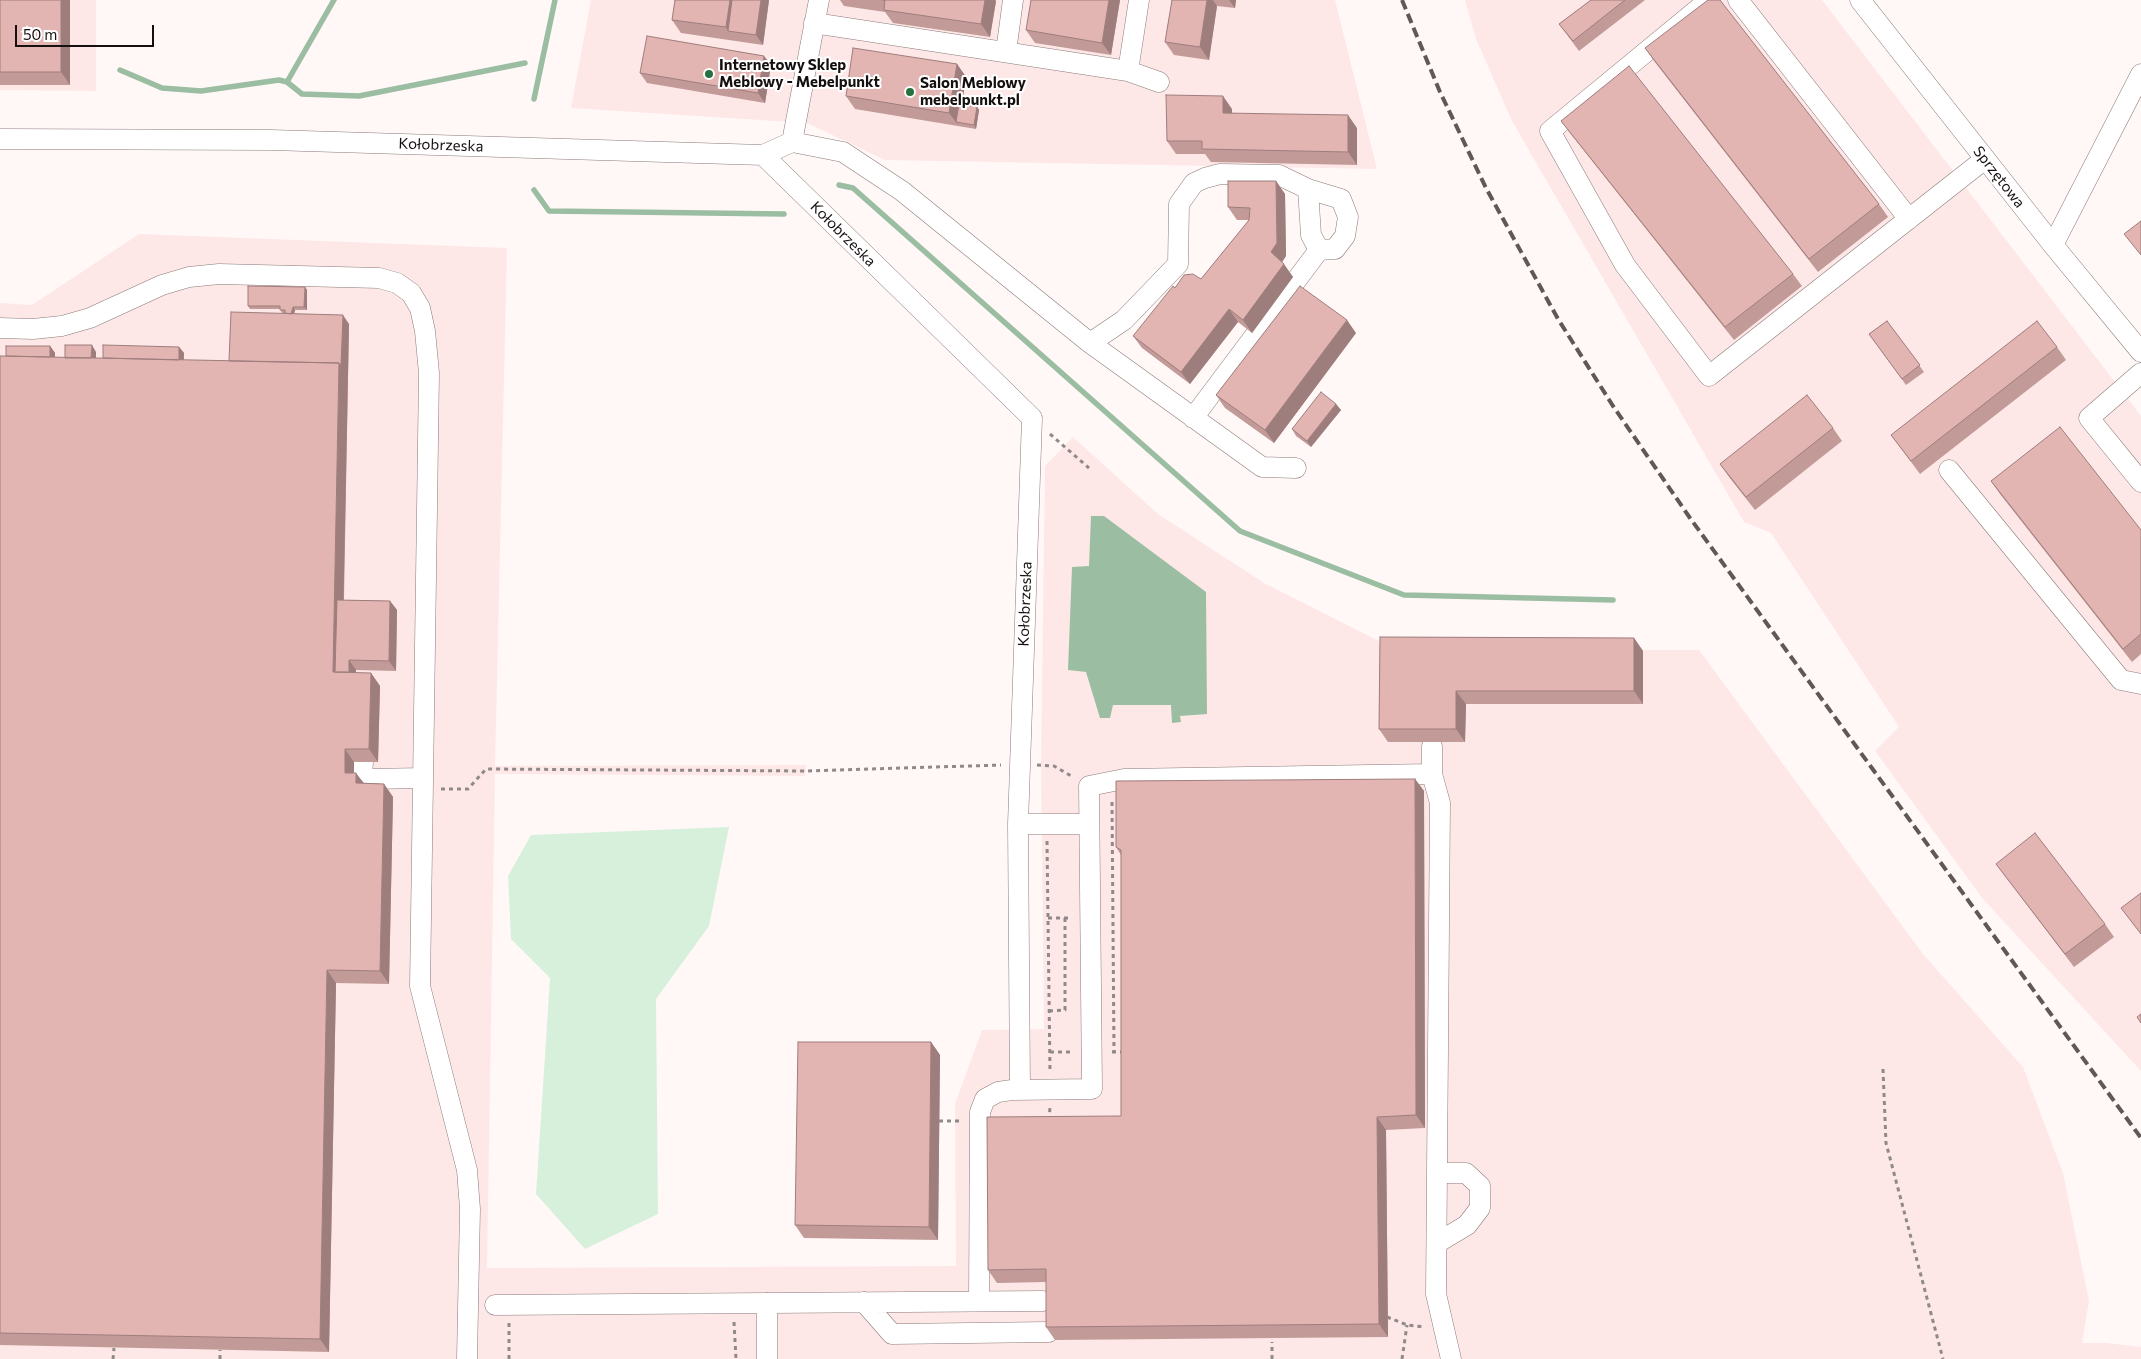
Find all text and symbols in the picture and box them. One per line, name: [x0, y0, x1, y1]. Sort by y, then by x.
scale bar: [18, 15, 156, 47]
text: 50 m: [23, 25, 57, 43]
place label: Internetowy Sklep Meblowy - Mebelpunkt: [719, 56, 880, 91]
marker: Internetowy Sklep Meblowy - Mebelpunkt: [703, 68, 715, 80]
place label: Salon Meblowy mebelpunkt.pl: [920, 74, 1026, 109]
marker: Salon Meblowy mebelpunkt.pl: [904, 86, 916, 98]
street label: Kołobrzeska: [398, 135, 484, 155]
street label: Sprzętowa: [1969, 143, 2029, 211]
street label: Kołobrzeska: [807, 198, 879, 270]
street label: Kołobrzeska: [1015, 561, 1035, 647]

